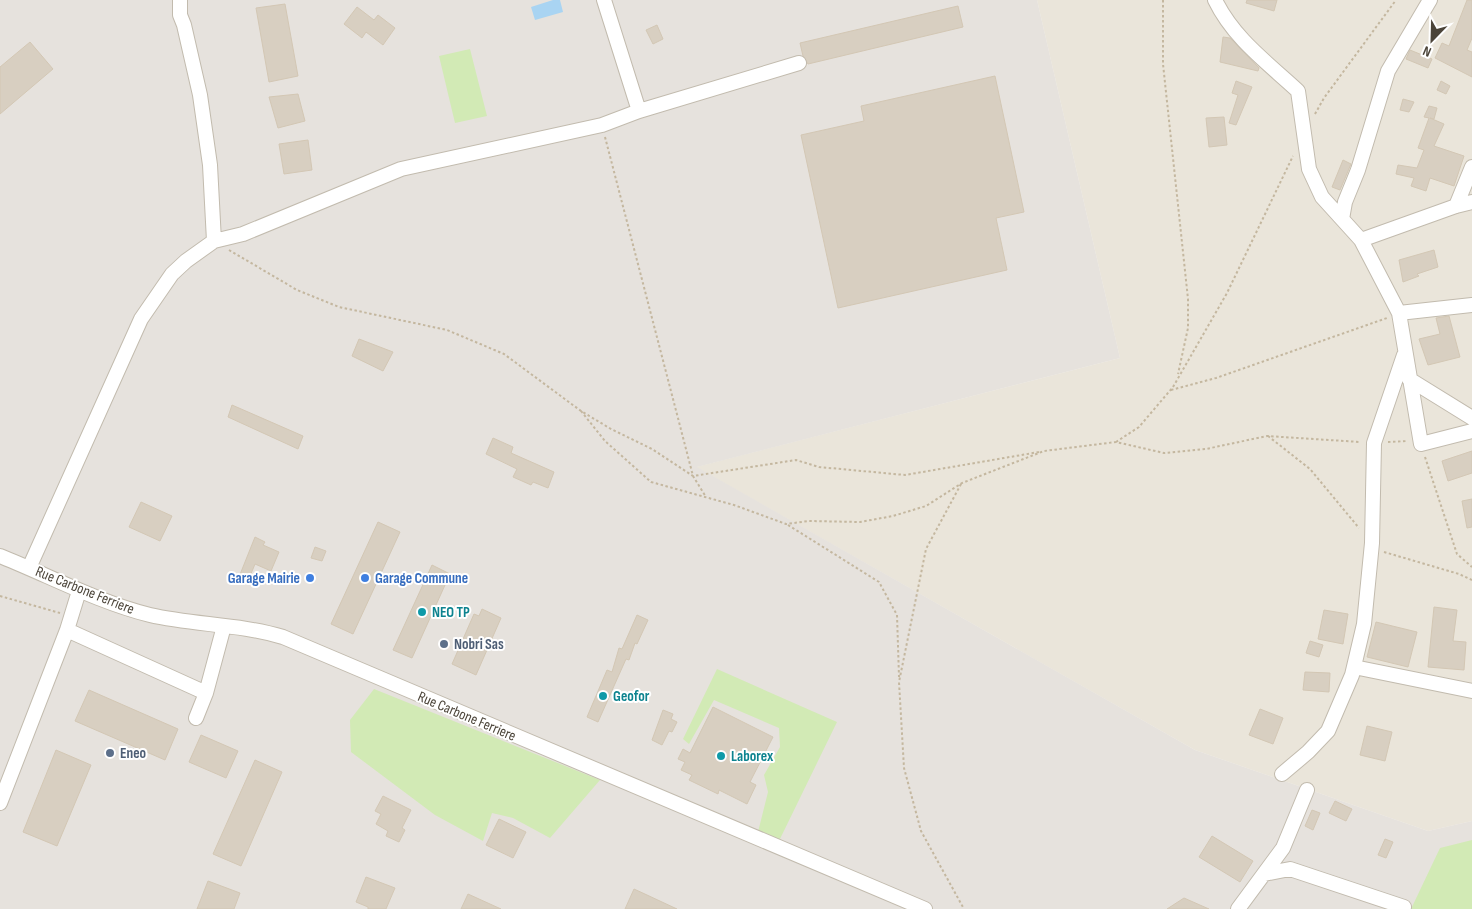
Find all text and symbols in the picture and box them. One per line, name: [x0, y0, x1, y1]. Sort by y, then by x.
north arrow: [1407, 15, 1457, 65]
text: N: [1420, 42, 1434, 61]
street label: Rue Carbone Ferriere: [33, 562, 137, 619]
place label: Garage Mairie: [228, 569, 300, 588]
place label: Garage Commune: [375, 569, 468, 588]
marker: Garage Mairie: [304, 572, 316, 584]
marker: Garage Commune: [359, 572, 371, 584]
place label: NEO TP: [432, 603, 470, 622]
marker: NEO TP: [416, 606, 428, 618]
place label: Nobri Sas: [454, 635, 504, 654]
marker: Nobri Sas: [438, 638, 450, 650]
street label: Rue Carbone Ferriere: [415, 687, 519, 746]
place label: Geofor: [613, 687, 650, 706]
marker: Geofor: [597, 690, 609, 702]
place label: Eneo: [120, 744, 146, 763]
marker: Eneo: [104, 747, 116, 759]
place label: Laborex: [731, 747, 774, 766]
marker: Laborex: [715, 750, 727, 762]

